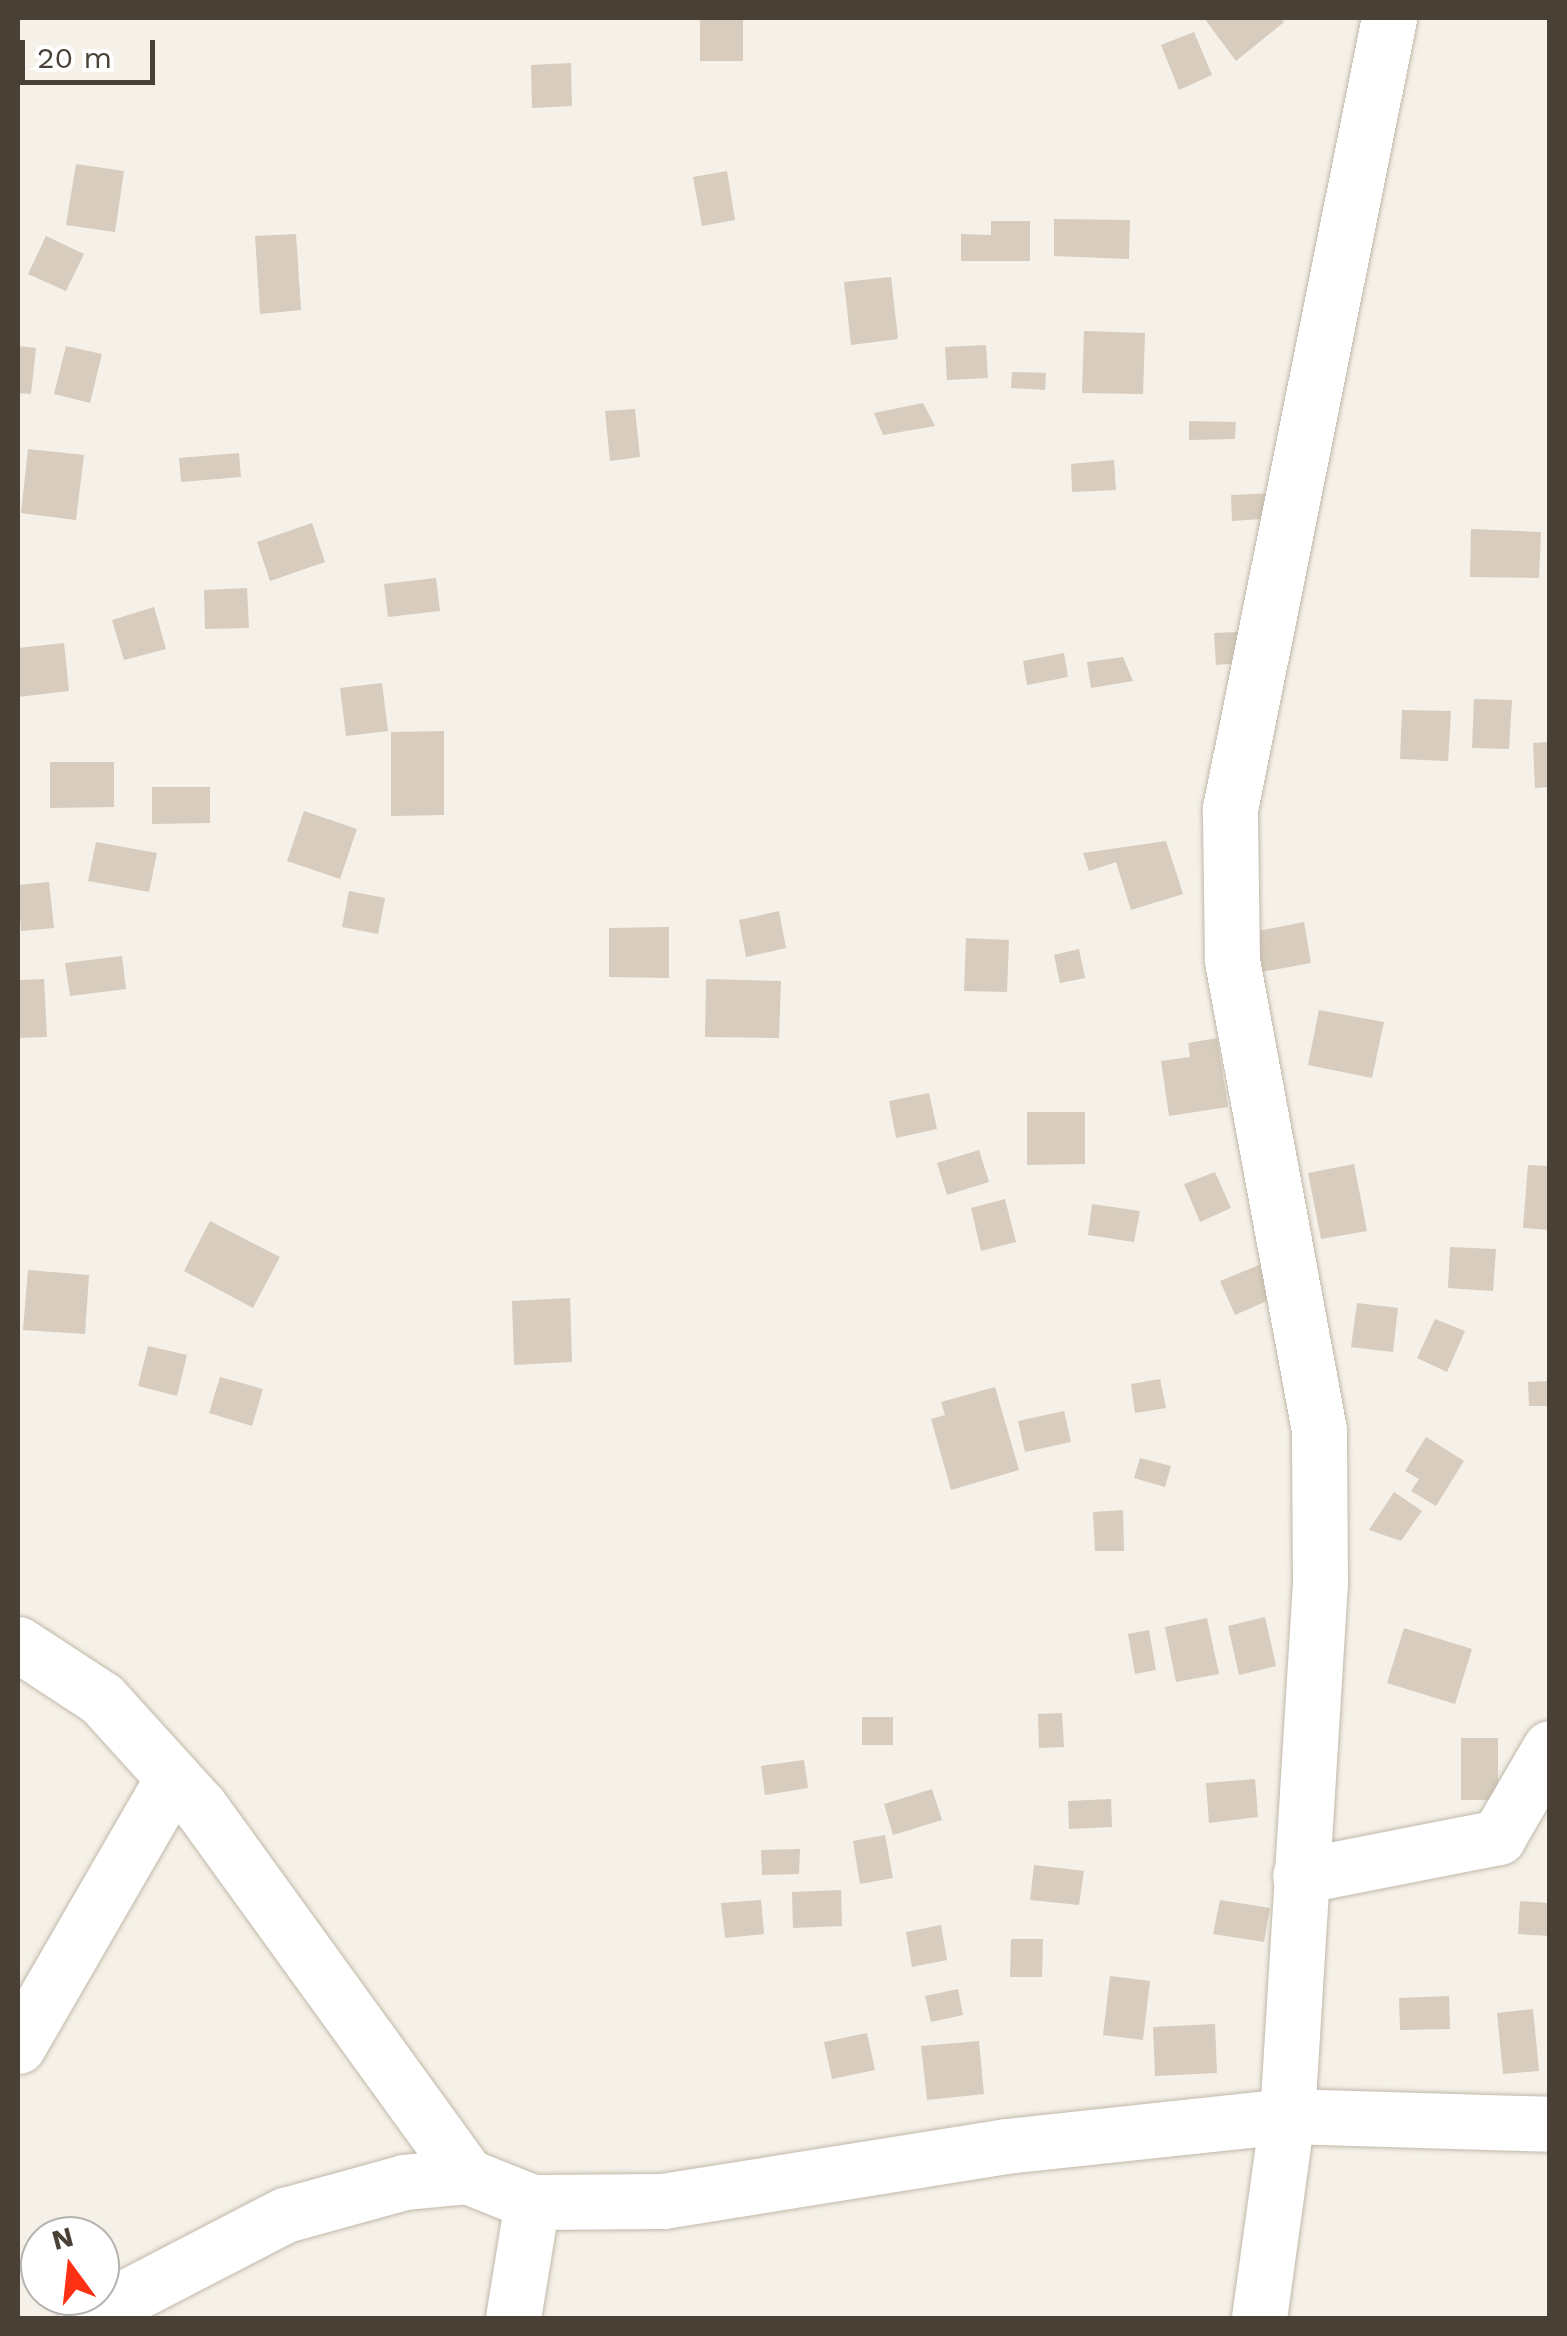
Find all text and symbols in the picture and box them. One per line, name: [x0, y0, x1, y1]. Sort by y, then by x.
scale bar: [25, 20, 160, 82]
text: 20 m: [37, 40, 112, 75]
north arrow: [20, 2216, 120, 2316]
text: N: [48, 2220, 77, 2257]

